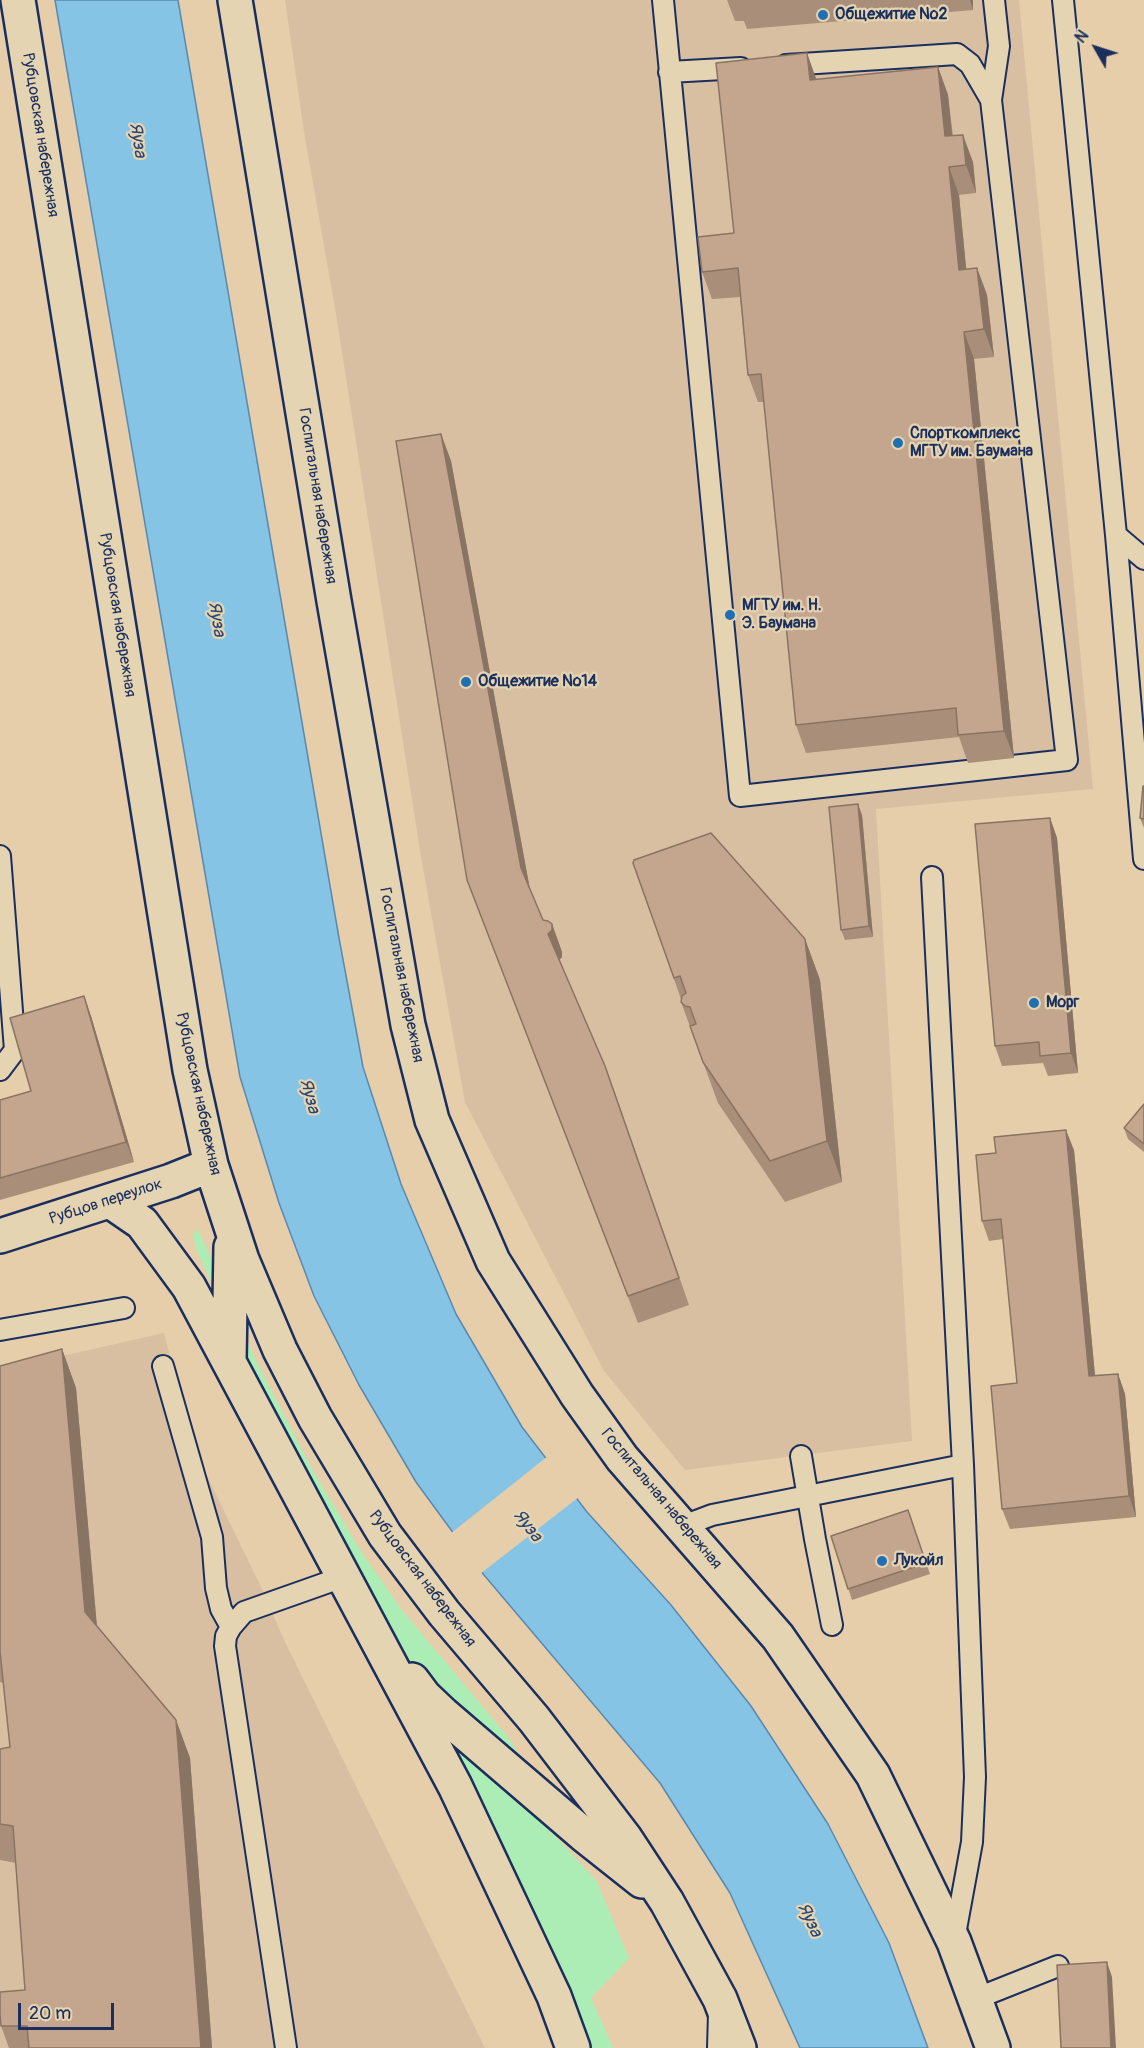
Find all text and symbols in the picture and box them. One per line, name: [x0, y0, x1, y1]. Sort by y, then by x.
place label: Общежитие №2: [835, 5, 947, 25]
marker: Общежитие №2: [816, 8, 830, 22]
north arrow: [1066, 18, 1126, 78]
text: N: [1071, 26, 1093, 47]
street label: Рубцовская набережная: [18, 52, 62, 218]
water label: Яуза: [124, 121, 150, 159]
street label: Госпитальная набережная: [294, 407, 340, 585]
place label: Спорткомплекс МГТУ им. Баумана: [910, 424, 1033, 462]
marker: Спорткомплекс МГТУ им. Баумана: [891, 436, 905, 450]
street label: Рубцовская набережная: [95, 532, 139, 698]
place label: МГТУ им. Н. Э. Баумана: [742, 596, 821, 634]
water label: Яуза: [203, 600, 229, 638]
marker: МГТУ им. Н. Э. Баумана: [723, 608, 737, 622]
place label: Общежитие №14: [478, 672, 597, 692]
marker: Общежитие №14: [459, 675, 473, 689]
street label: Госпитальная набережная: [375, 886, 427, 1064]
place label: Морг: [1046, 993, 1079, 1013]
marker: Морг: [1027, 996, 1041, 1010]
street label: Рубцовская набережная: [171, 1011, 225, 1177]
water label: Яуза: [294, 1076, 324, 1116]
street label: Рубцов переулок: [47, 1175, 165, 1229]
street label: Госпитальная набережная: [596, 1425, 726, 1573]
water label: Яуза: [508, 1506, 546, 1546]
street label: Рубцовская набережная: [364, 1507, 480, 1651]
place label: Лукойл: [894, 1551, 943, 1571]
marker: Лукойл: [875, 1554, 889, 1568]
water label: Яуза: [792, 1900, 826, 1940]
scale bar: [21, 1991, 117, 2029]
text: 20 m: [29, 2002, 71, 2025]

